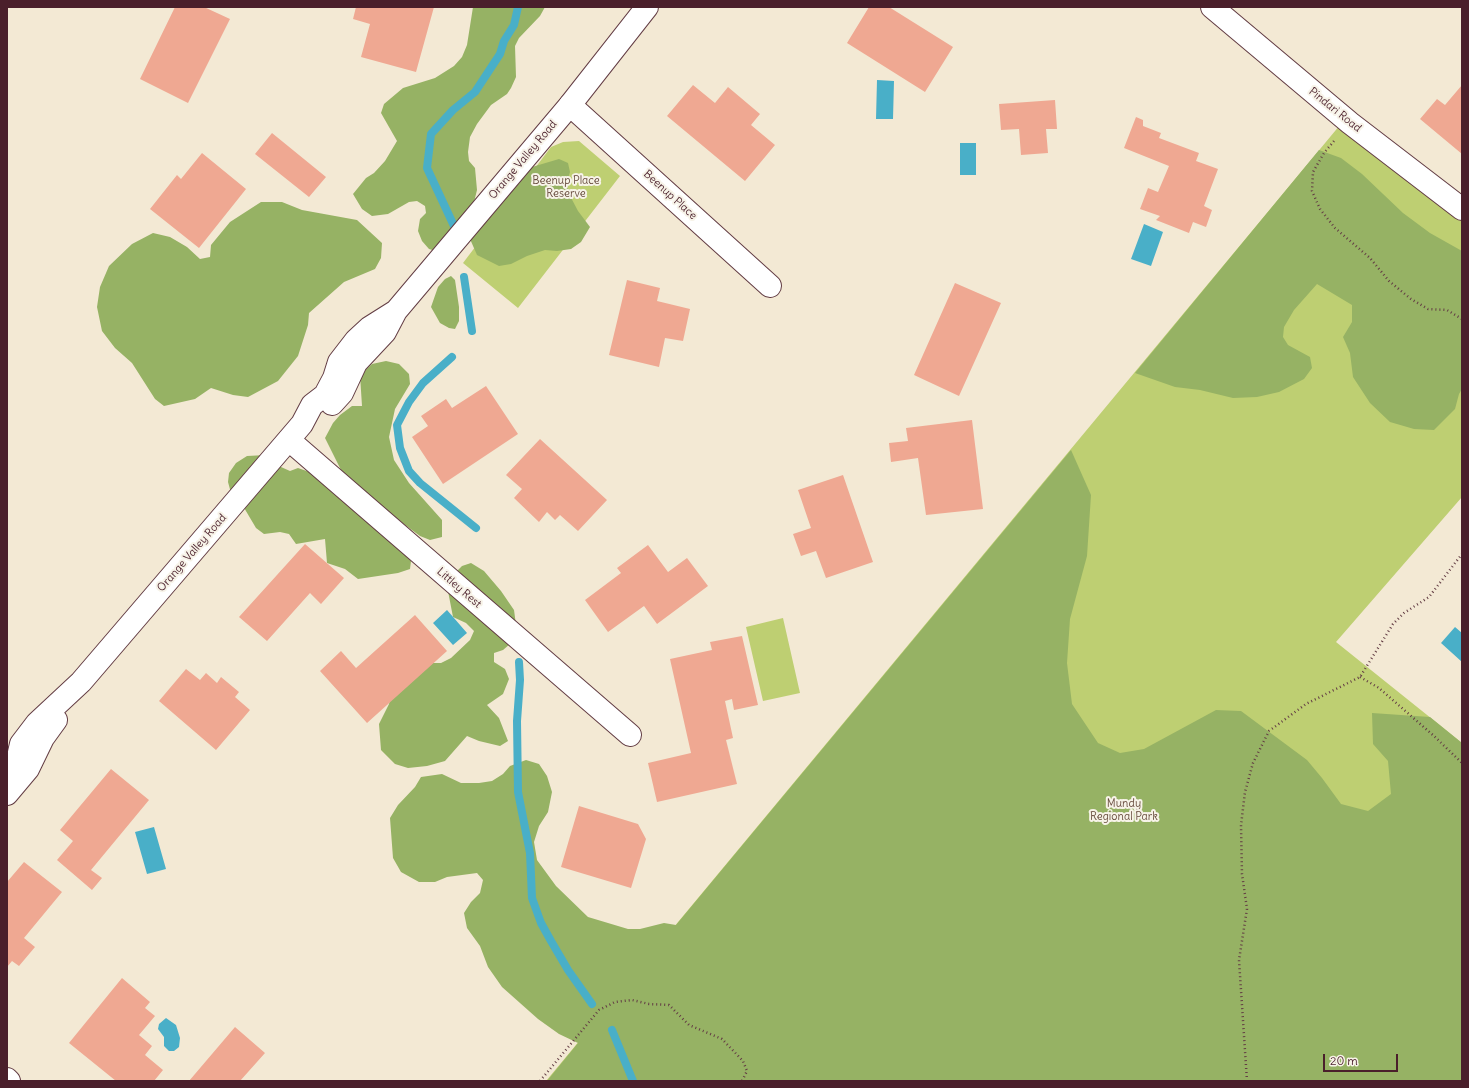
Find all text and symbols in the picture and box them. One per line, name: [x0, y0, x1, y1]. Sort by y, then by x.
street label: Pindari Road: [1306, 85, 1364, 135]
street label: Orange Valley Road: [486, 118, 560, 202]
street label: Beenup Place: [641, 168, 699, 222]
park label: Beenup Place Reserve: [532, 174, 600, 200]
street label: Orange Valley Road: [155, 512, 229, 594]
street label: Littley Rest: [434, 565, 484, 611]
park label: Mundy Regional Park: [1090, 797, 1158, 823]
scale bar: [1325, 1046, 1400, 1072]
text: 20 m: [1330, 1053, 1358, 1068]

